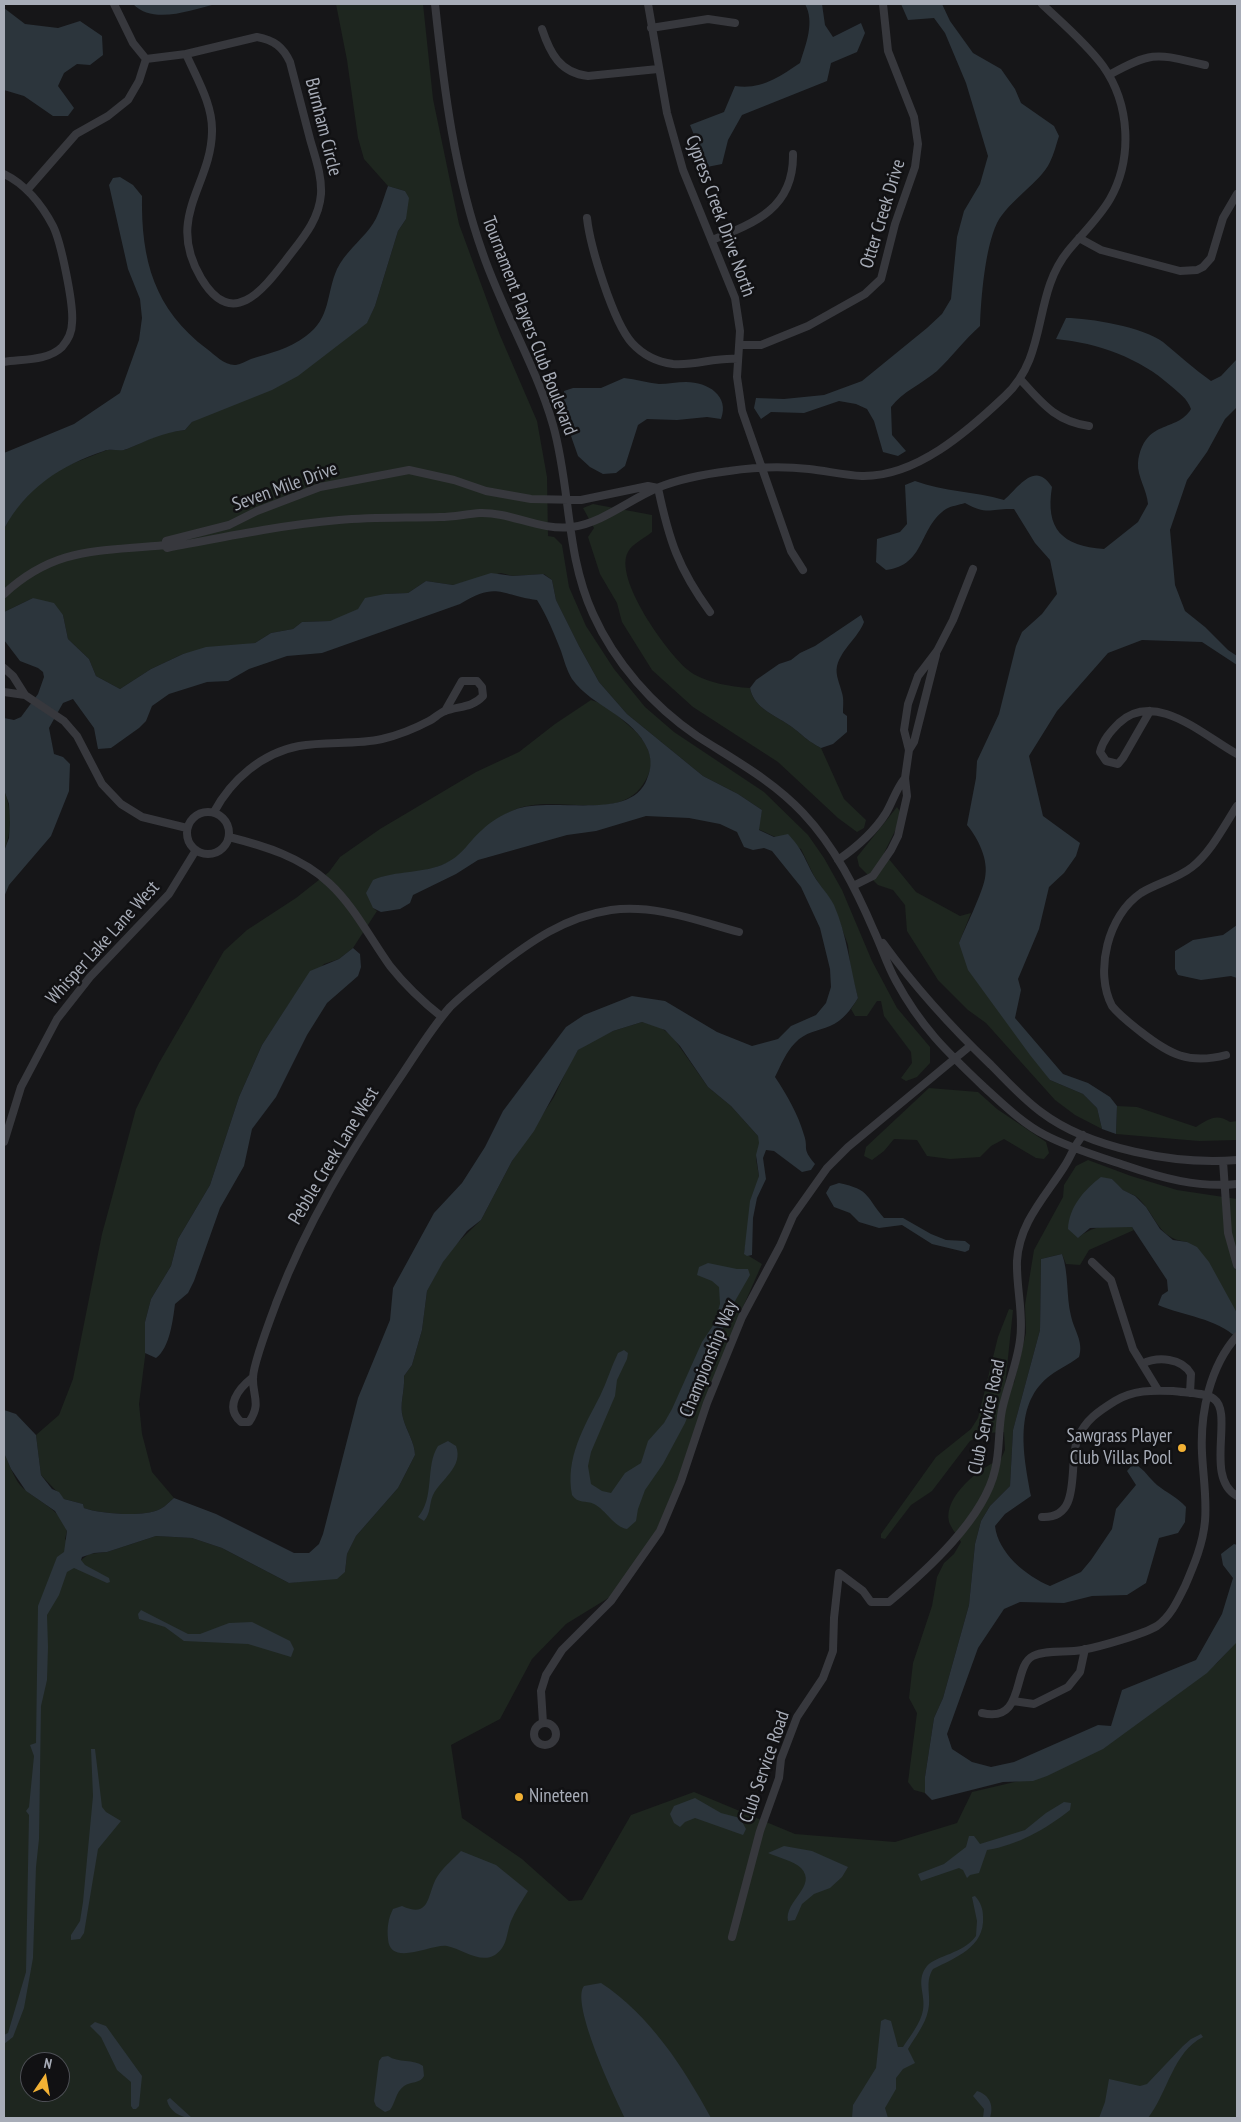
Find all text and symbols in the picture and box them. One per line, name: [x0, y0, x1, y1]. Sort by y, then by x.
street label: Burnham Circle: [300, 76, 346, 178]
street label: Cypress Creek Drive North: [680, 132, 760, 300]
street label: Otter Creek Drive: [856, 157, 910, 271]
street label: Tournament Players Club Boulevard: [477, 213, 581, 439]
street label: Seven Mile Drive: [229, 457, 341, 517]
street label: Whisper Lake Lane West: [42, 877, 164, 1009]
street label: Pebble Creek Lane West: [284, 1083, 384, 1229]
street label: Championship Way: [675, 1297, 743, 1421]
street label: Club Service Road: [964, 1357, 1010, 1477]
place label: Sawgrass Player Club Villas Pool: [1067, 1426, 1172, 1470]
marker: Sawgrass Player Club Villas Pool: [1176, 1442, 1188, 1454]
street label: Club Service Road: [735, 1708, 795, 1826]
place label: Nineteen: [529, 1786, 588, 1808]
marker: Nineteen: [513, 1791, 525, 1803]
north arrow: [20, 2052, 70, 2102]
text: N: [42, 2054, 53, 2073]

